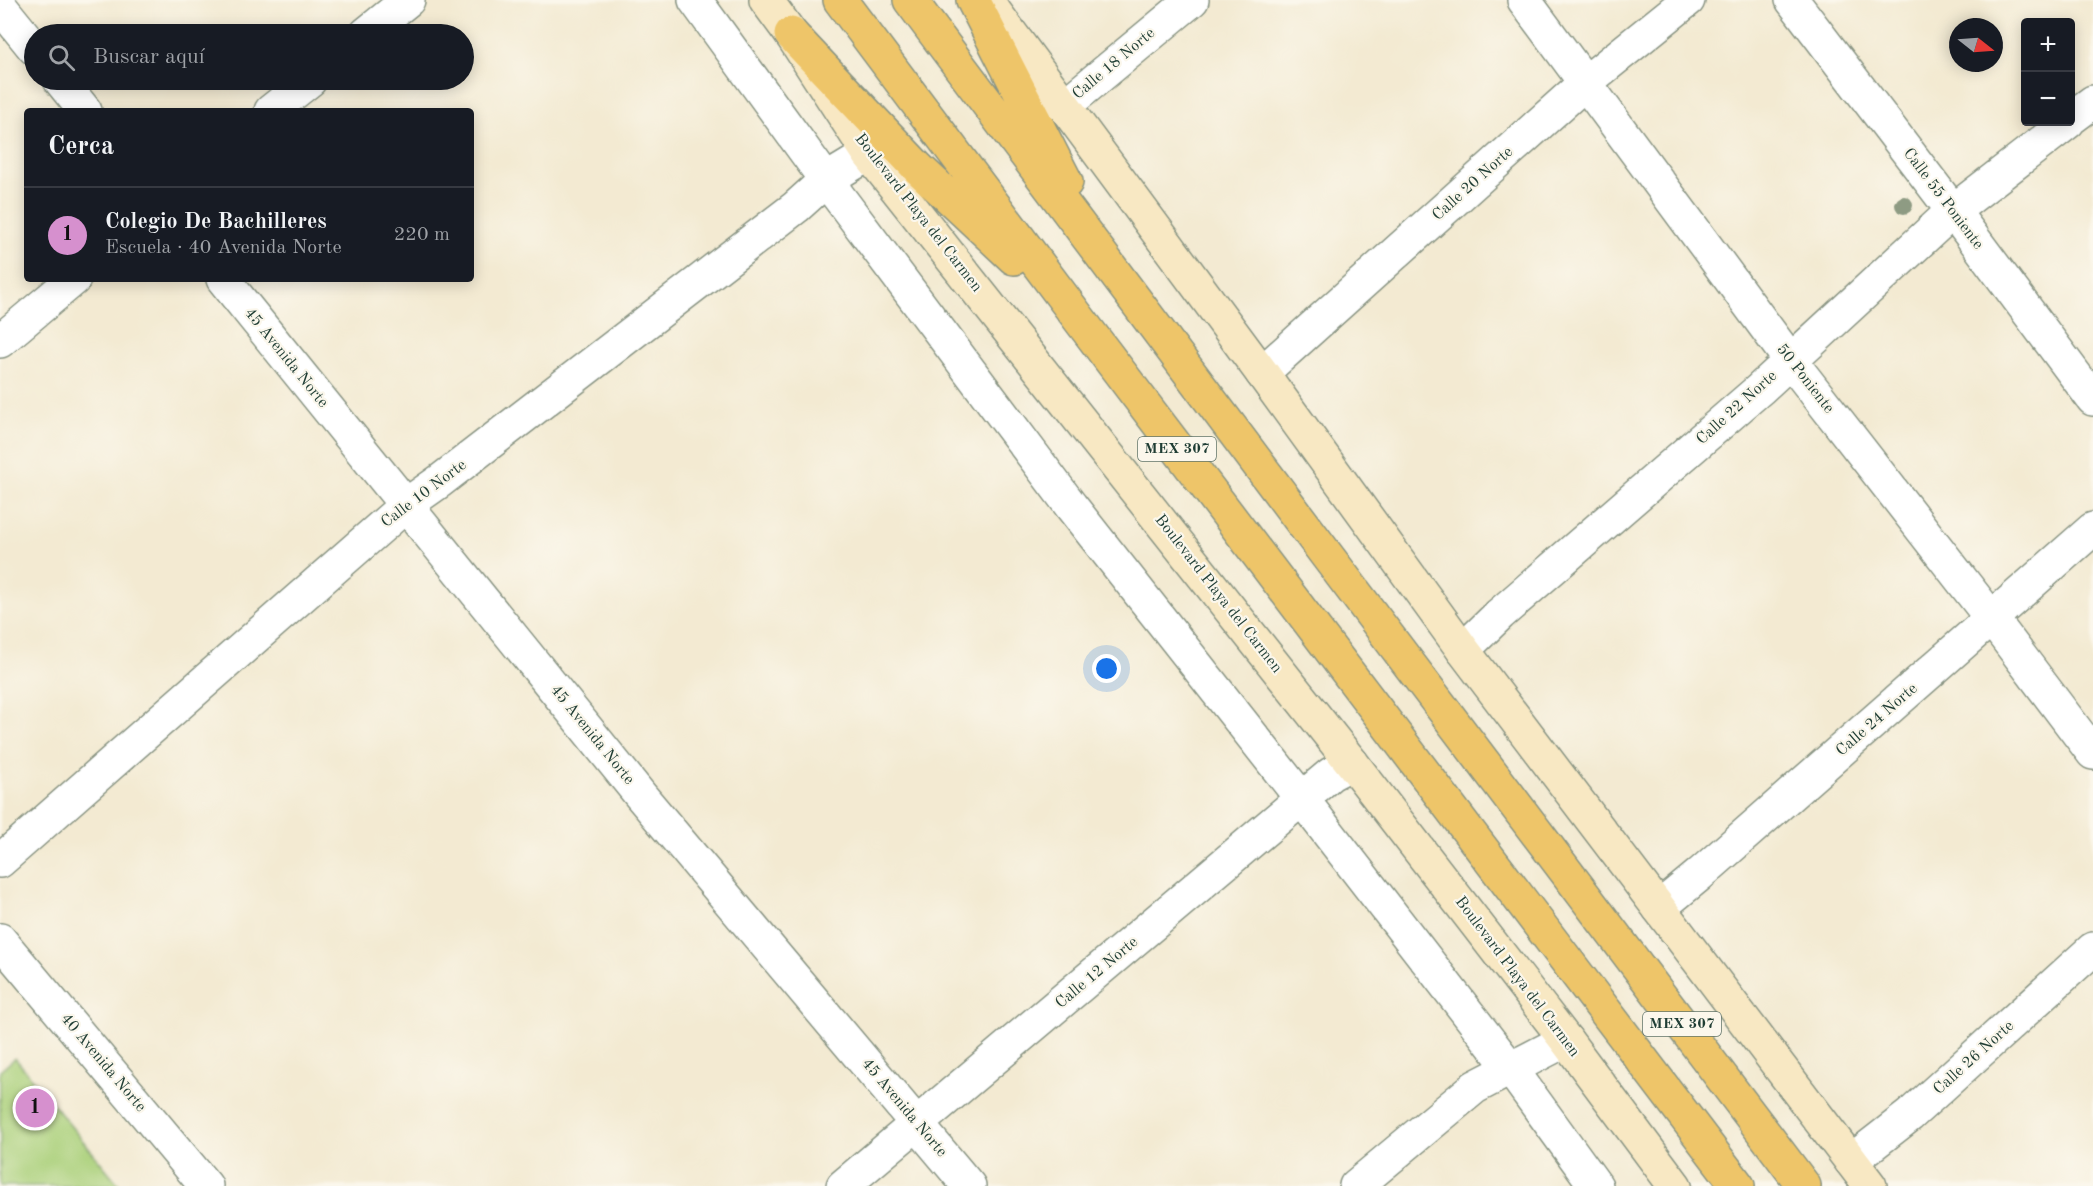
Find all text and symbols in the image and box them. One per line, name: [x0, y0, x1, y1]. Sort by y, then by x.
north arrow: [1949, 18, 2003, 72]
map controls: [2021, 18, 2075, 126]
button: +: [2021, 18, 2075, 72]
search box: [24, 24, 474, 90]
street label: Calle 18 Norte: [1070, 25, 1158, 103]
icon: search: [45, 41, 78, 74]
text: Buscar aquí: [93, 46, 205, 68]
button: −: [2021, 72, 2075, 126]
street label: Boulevard Playa del Carmen: [851, 131, 985, 295]
text: Cerca: [48, 134, 114, 160]
street label: Calle 20 Norte: [1430, 144, 1516, 224]
street label: Calle 55 Poniente: [1900, 145, 1986, 253]
text: Colegio De Bachilleres: [105, 211, 327, 233]
text: 1: [62, 225, 73, 245]
text: 220 m: [394, 225, 450, 245]
text: Escuela · 40 Avenida Norte: [105, 238, 342, 258]
street label: 45 Avenida Norte: [241, 305, 331, 411]
street label: 50 Poniente: [1773, 341, 1837, 417]
street label: Calle 22 Norte: [1694, 368, 1780, 448]
road number: MEX 307: [1138, 437, 1216, 461]
street label: Calle 10 Norte: [378, 457, 470, 531]
street label: Boulevard Playa del Carmen: [1151, 512, 1285, 676]
your location: [1092, 654, 1121, 683]
street label: Calle 24 Norte: [1833, 681, 1921, 759]
street label: 45 Avenida Norte: [547, 682, 637, 788]
street label: Boulevard Playa del Carmen: [1452, 894, 1583, 1060]
street label: Calle 12 Norte: [1053, 934, 1141, 1012]
street label: 40 Avenida Norte: [57, 1011, 149, 1115]
road number: MEX 307: [1643, 1012, 1721, 1036]
street label: Calle 26 Norte: [1931, 1018, 2017, 1098]
street label: 45 Avenida Norte: [858, 1056, 950, 1160]
pin: 1: [15, 1086, 54, 1130]

